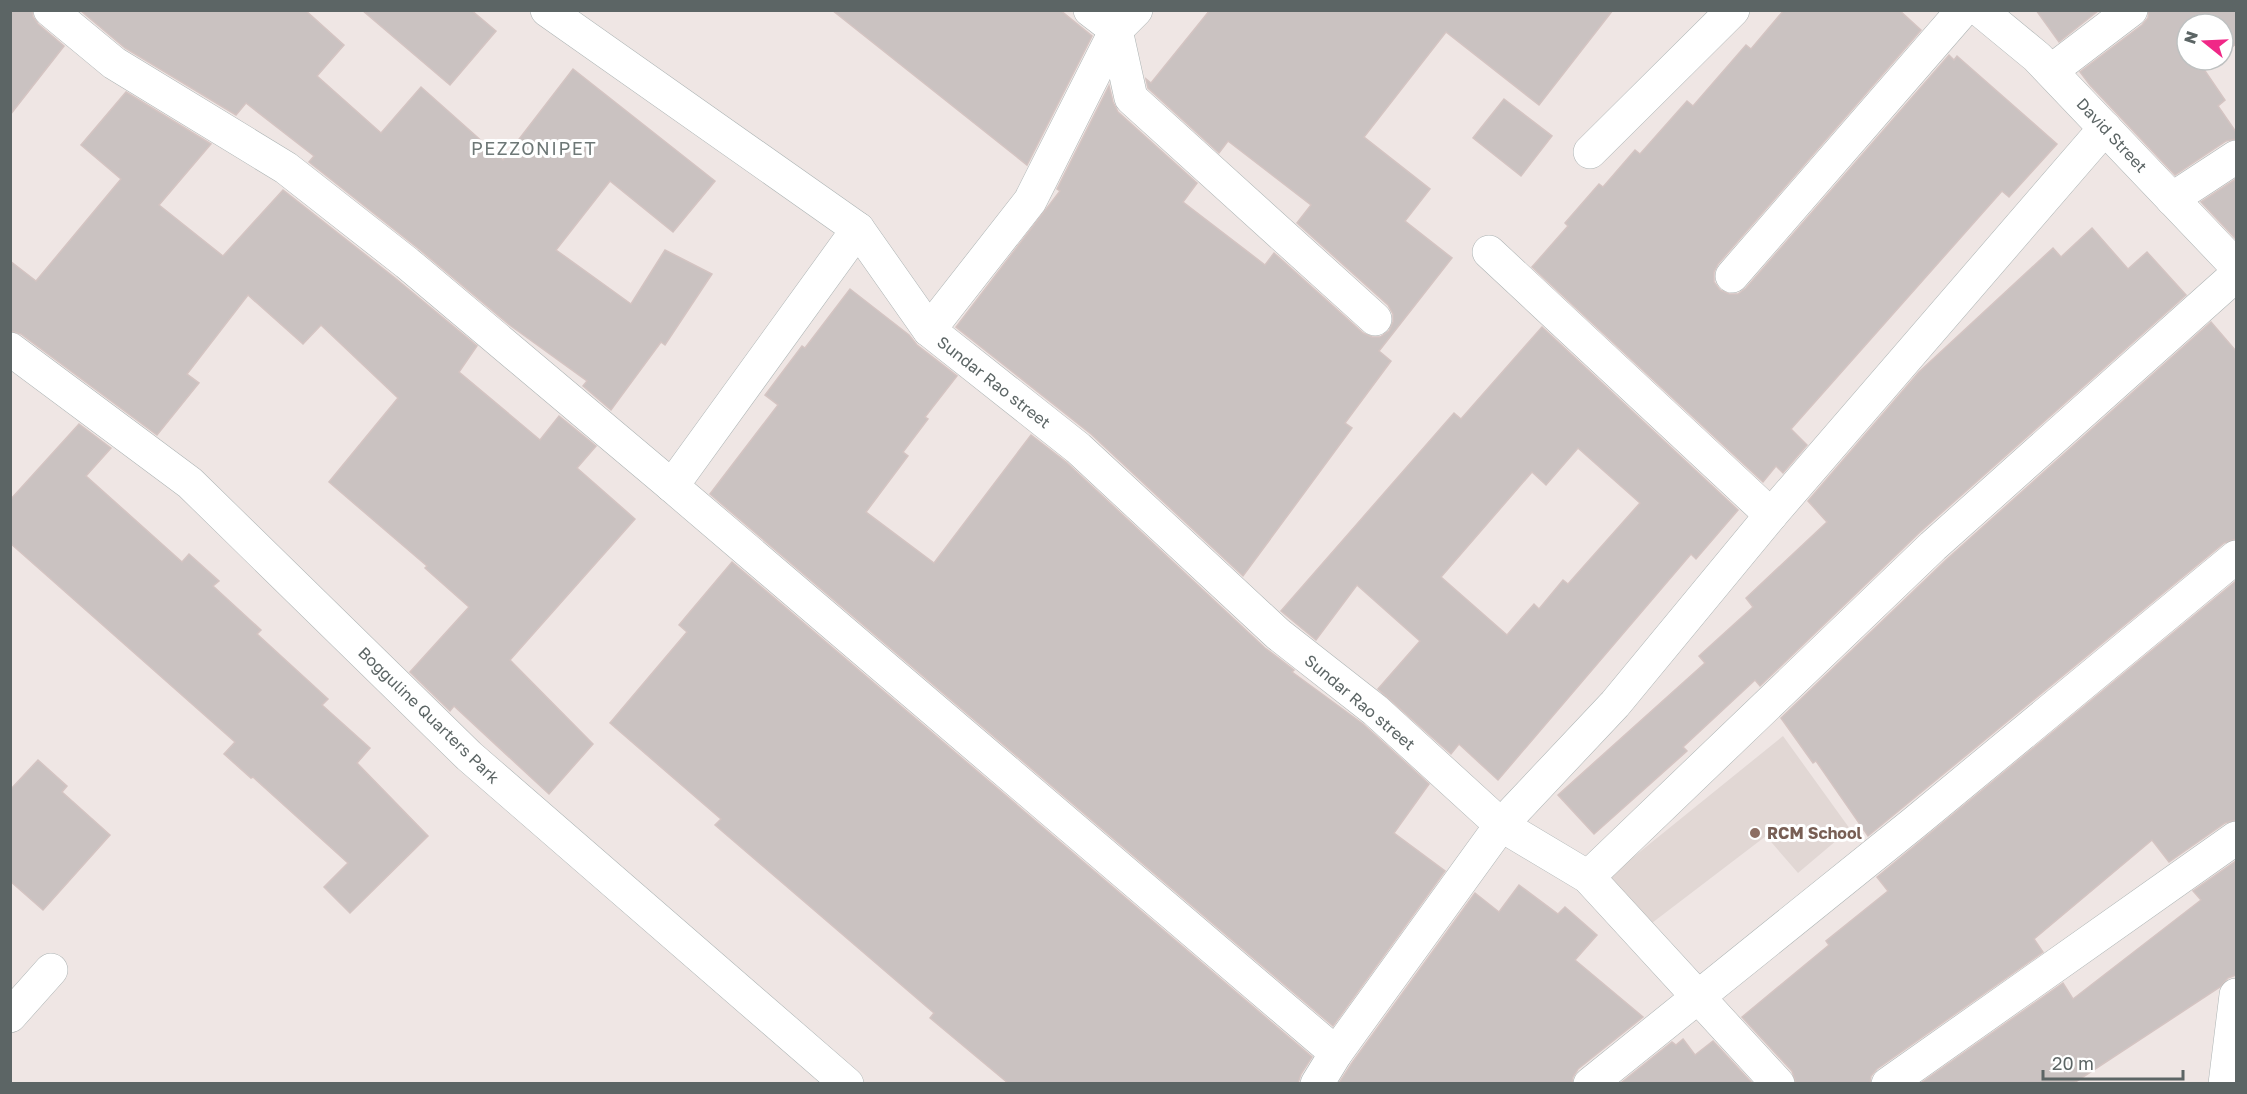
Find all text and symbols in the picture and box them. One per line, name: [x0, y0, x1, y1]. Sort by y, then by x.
north arrow: [2175, 12, 2235, 72]
text: N: [2179, 28, 2202, 46]
street label: David Street: [2073, 94, 2151, 176]
district label: PEZZONIPET: [471, 137, 597, 159]
street label: Sundar Rao street: [933, 332, 1055, 432]
street label: Bogguline Quarters Park: [354, 642, 504, 788]
street label: Sundar Rao street: [1301, 650, 1419, 754]
place label: RCM School: [1767, 823, 1863, 843]
marker: RCM School: [1748, 826, 1762, 840]
scale bar: [2043, 1043, 2182, 1081]
text: 20 m: [2052, 1052, 2094, 1074]

